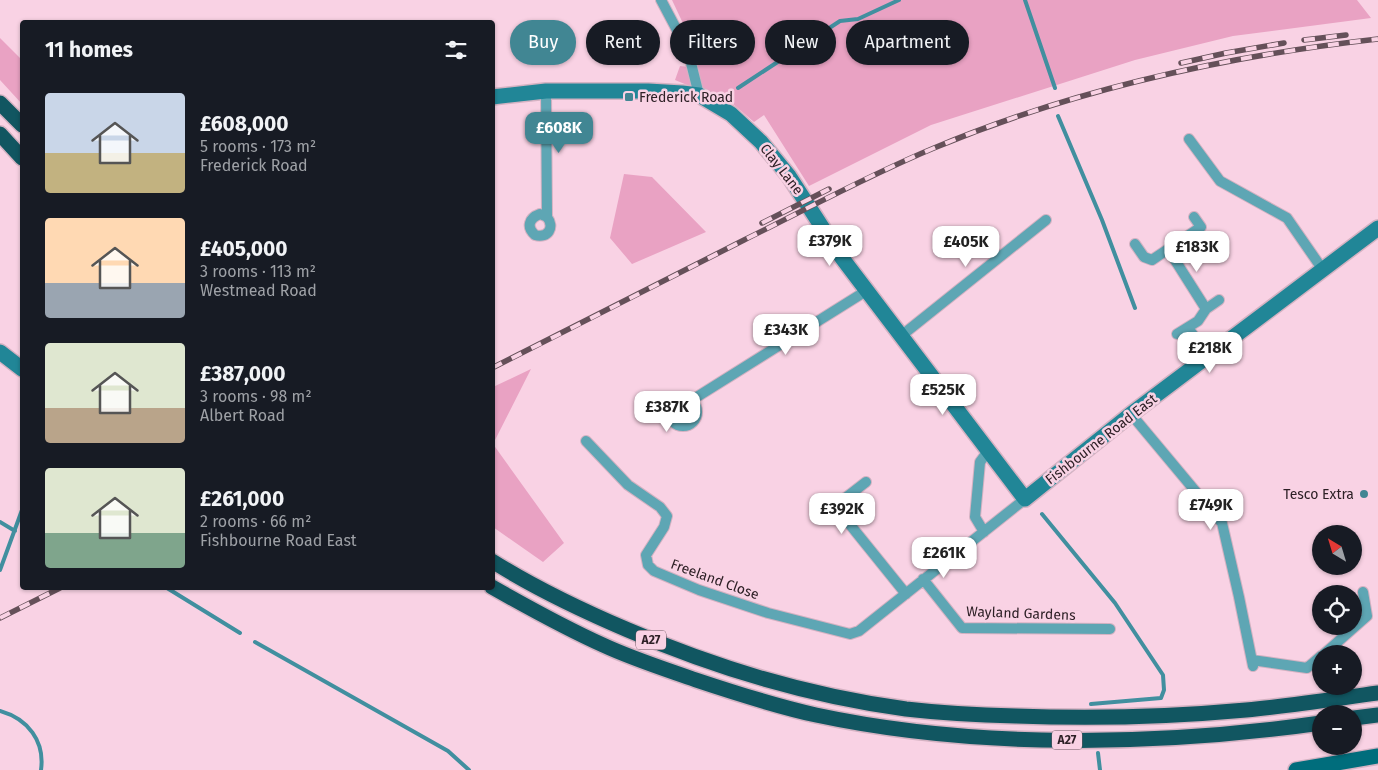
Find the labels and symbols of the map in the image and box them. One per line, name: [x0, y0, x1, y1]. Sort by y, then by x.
place label: Frederick Road: [639, 89, 733, 106]
marker: Frederick Road: [623, 91, 635, 103]
pin: £608K: [524, 112, 594, 154]
street label: Clay Lane: [756, 140, 807, 198]
pin: £379K: [795, 224, 865, 267]
pin: £405K: [931, 226, 1001, 268]
pin: £183K: [1162, 230, 1232, 273]
pin: £343K: [751, 314, 821, 356]
pin: £218K: [1175, 332, 1245, 374]
pin: £525K: [908, 374, 978, 416]
pin: £387K: [632, 390, 702, 433]
street label: Fishbourne Road East: [1042, 390, 1161, 488]
place label: Tesco Extra: [1283, 486, 1354, 503]
pin: £749K: [1176, 488, 1246, 531]
marker: Tesco Extra: [1358, 488, 1370, 500]
pin: £392K: [807, 492, 877, 535]
north arrow: [1312, 525, 1362, 575]
pin: £261K: [909, 536, 979, 579]
street label: Freeland Close: [668, 556, 761, 603]
street label: Wayland Gardens: [966, 603, 1076, 624]
road number: A27: [636, 630, 666, 650]
road number: A27: [1052, 730, 1082, 750]

